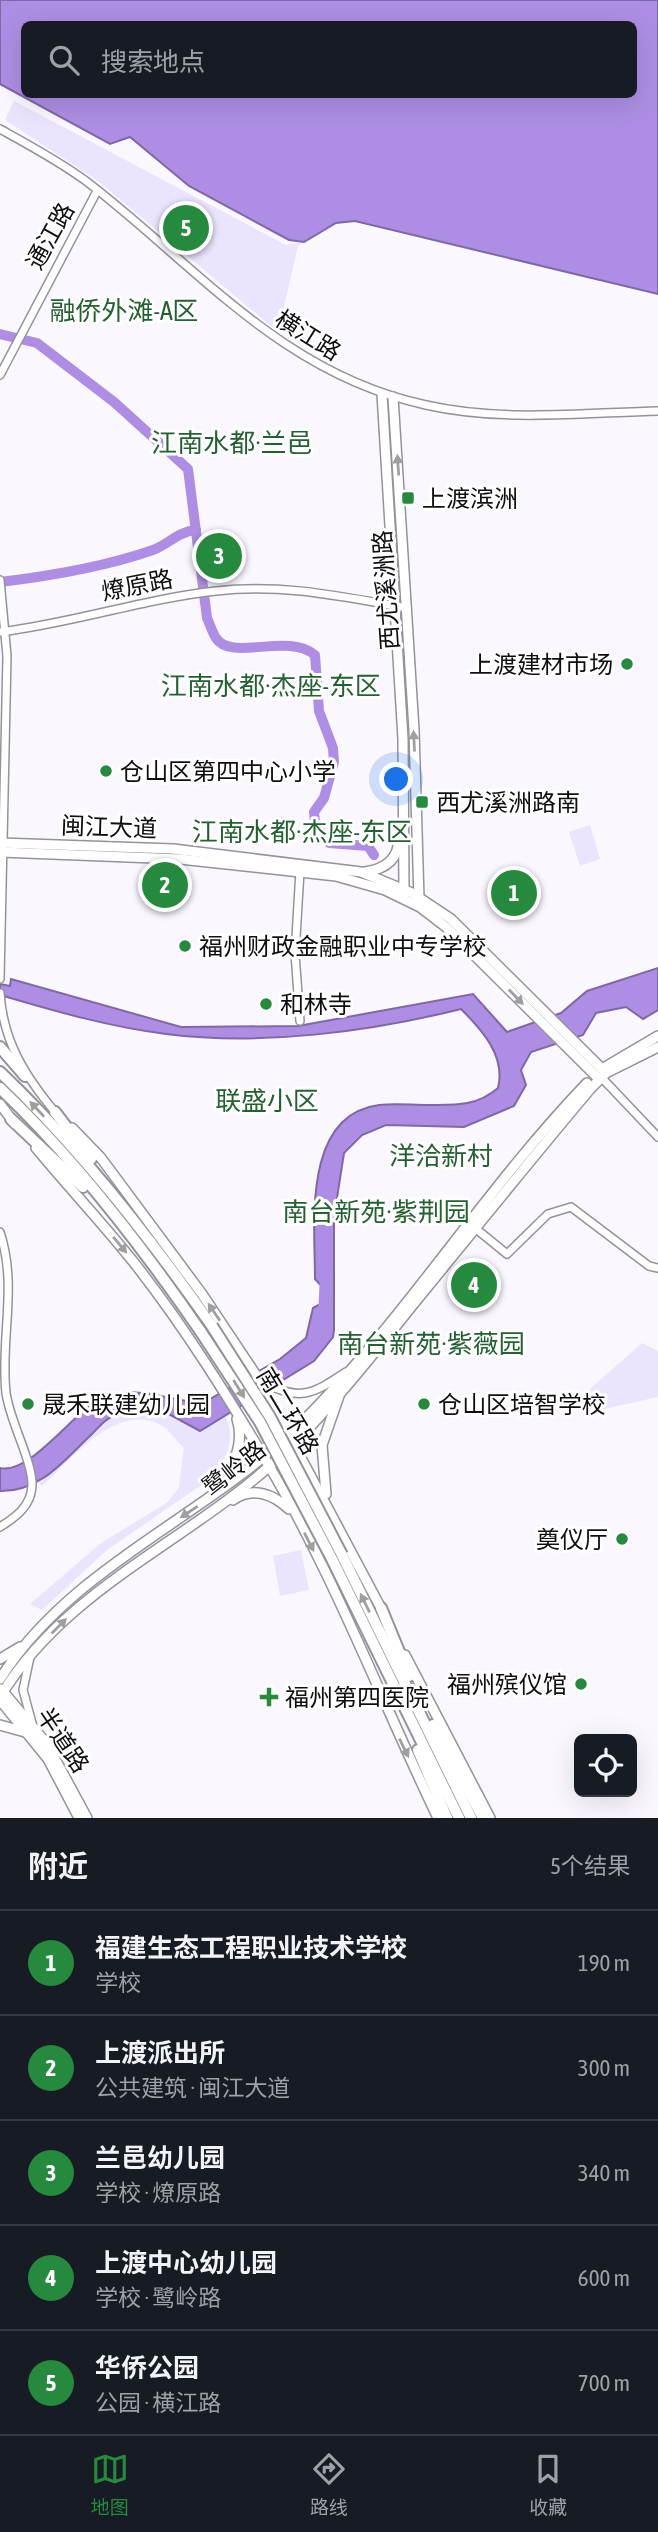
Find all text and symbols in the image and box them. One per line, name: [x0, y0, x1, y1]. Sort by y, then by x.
search box: [21, 21, 637, 98]
icon: search: [45, 41, 83, 79]
text: 搜索地点: [101, 47, 205, 77]
street label: 通江路: [21, 198, 79, 274]
pin: 5: [163, 202, 209, 254]
district label: 融侨外滩-A区: [49, 296, 199, 326]
street label: 横江路: [270, 304, 346, 366]
district label: 江南水都·兰邑: [151, 428, 313, 458]
one-way arrow: [392, 454, 403, 476]
place label: 上渡滨洲: [422, 485, 518, 512]
marker: 上渡滨洲: [400, 490, 416, 506]
street label: 西尤溪洲路: [368, 529, 404, 651]
pin: 3: [196, 530, 242, 582]
street label: 燎原路: [99, 565, 175, 605]
place label: 上渡建材市场: [469, 651, 613, 678]
marker: 上渡建材市场: [619, 656, 635, 672]
district label: 江南水都·杰座-东区: [161, 671, 381, 701]
one-way arrow: [409, 730, 420, 752]
place label: 仓山区第四中心小学: [120, 758, 336, 785]
your location: [379, 762, 413, 796]
marker: 仓山区第四中心小学: [98, 763, 114, 779]
place label: 西尤溪洲路南: [436, 789, 580, 816]
marker: 西尤溪洲路南: [414, 794, 430, 810]
street label: 闽江大道: [61, 812, 157, 842]
district label: 江南水都·杰座-东区: [192, 817, 412, 847]
pin: 2: [142, 859, 188, 911]
pin: 1: [491, 867, 537, 919]
place label: 福州财政金融职业中专学校: [199, 933, 487, 960]
marker: 福州财政金融职业中专学校: [177, 938, 193, 954]
one-way arrow: [507, 988, 524, 1005]
place label: 和林寺: [280, 991, 352, 1018]
marker: 和林寺: [258, 996, 274, 1012]
district label: 联盛小区: [215, 1086, 319, 1116]
one-way arrow: [29, 1100, 45, 1118]
district label: 洋洽新村: [389, 1141, 493, 1171]
district label: 南台新苑·紫荆园: [282, 1197, 470, 1227]
one-way arrow: [112, 1236, 127, 1254]
pin: 4: [451, 1259, 497, 1311]
one-way arrow: [207, 1303, 221, 1321]
district label: 南台新苑·紫薇园: [337, 1329, 525, 1359]
street label: 南二环路: [252, 1363, 324, 1459]
one-way arrow: [232, 1379, 245, 1399]
place label: 晟禾联建幼儿园: [42, 1391, 210, 1418]
place label: 仓山区培智学校: [438, 1391, 606, 1418]
marker: 晟禾联建幼儿园: [20, 1396, 36, 1412]
marker: 仓山区培智学校: [416, 1396, 432, 1412]
street label: 鹭岭路: [197, 1435, 271, 1501]
one-way arrow: [180, 1505, 198, 1519]
place label: 奠仪厅: [536, 1526, 608, 1553]
marker: 奠仪厅: [614, 1531, 630, 1547]
one-way arrow: [304, 1532, 315, 1552]
one-way arrow: [360, 1593, 371, 1613]
one-way arrow: [51, 1618, 67, 1635]
place label: 福州殡仪馆: [447, 1671, 567, 1698]
marker: 福州殡仪馆: [573, 1676, 589, 1692]
place label: 福州第四医院: [285, 1684, 429, 1711]
marker: 福州第四医院: [259, 1687, 279, 1707]
street label: 半道路: [32, 1703, 94, 1777]
map controls: [574, 1734, 637, 1797]
button: locate: [574, 1734, 637, 1797]
one-way arrow: [399, 1738, 410, 1758]
text: 附近: [28, 1849, 88, 1883]
text: 5个结果: [550, 1853, 630, 1879]
text: 福建生态工程职业技术学校: [95, 1933, 407, 1963]
text: 1: [46, 1950, 56, 1976]
text: 190 m: [578, 1950, 630, 1976]
text: 学校: [95, 1970, 141, 1996]
text: 上渡派出所: [95, 2038, 225, 2068]
text: 2: [46, 2055, 56, 2081]
text: 300 m: [578, 2055, 630, 2081]
text: 公共建筑 · 闽江大道: [95, 2075, 290, 2101]
text: 兰邑幼儿园: [95, 2143, 225, 2173]
text: 3: [46, 2160, 56, 2186]
text: 340 m: [578, 2160, 630, 2186]
text: 学校 · 燎原路: [95, 2180, 221, 2206]
text: 上渡中心幼儿园: [95, 2248, 277, 2278]
text: 4: [46, 2265, 56, 2291]
text: 600 m: [578, 2265, 630, 2291]
text: 学校 · 鹭岭路: [95, 2285, 221, 2311]
text: 华侨公园: [95, 2353, 199, 2383]
text: 5: [46, 2370, 56, 2396]
text: 700 m: [578, 2370, 630, 2396]
text: 公园 · 横江路: [95, 2390, 221, 2416]
tab: 地图: [91, 2450, 129, 2519]
tab: 路线: [310, 2450, 348, 2519]
tab: 收藏: [529, 2450, 567, 2519]

